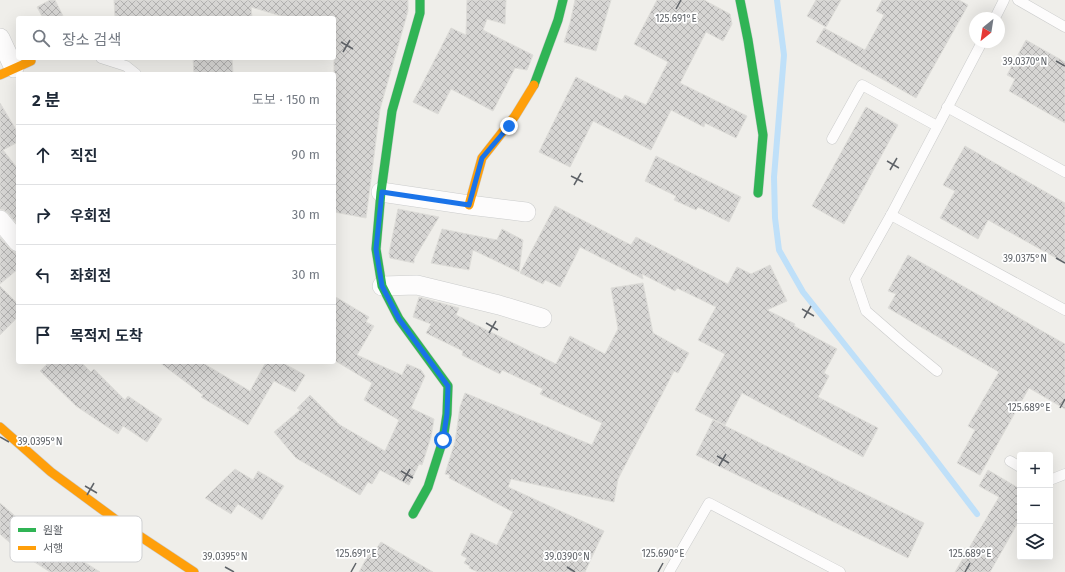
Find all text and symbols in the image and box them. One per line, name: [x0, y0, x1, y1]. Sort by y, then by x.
north arrow: [969, 12, 1005, 48]
text: 125.691°E: [655, 13, 697, 25]
search box: [16, 16, 336, 60]
icon: search: [30, 27, 52, 49]
text: 장소 검색: [62, 31, 121, 49]
text: 39.0370°N: [1003, 56, 1047, 68]
text: 2 분: [32, 90, 60, 111]
text: 도보 · 150 m: [252, 92, 320, 107]
route end: [500, 117, 518, 135]
icon: ahead: [32, 144, 54, 166]
text: 직진: [70, 147, 98, 165]
text: 90 m: [291, 147, 320, 162]
icon: right: [32, 204, 54, 226]
text: 우회전: [70, 207, 111, 225]
text: 30 m: [292, 207, 320, 222]
text: 39.0375°N: [1003, 253, 1047, 265]
icon: left: [32, 264, 54, 286]
text: 좌회전: [70, 267, 111, 285]
text: 30 m: [292, 267, 320, 282]
icon: arrive: [32, 324, 54, 346]
text: 목적지 도착: [70, 327, 143, 345]
text: 125.689°E: [1007, 402, 1051, 414]
route start: [434, 431, 452, 449]
text: 39.0395°N: [18, 436, 62, 448]
map controls: [1017, 452, 1053, 560]
button: +: [1017, 452, 1053, 488]
button: −: [1017, 488, 1053, 524]
legend: [10, 516, 142, 562]
text: 원활: [43, 524, 63, 537]
button: layers: [1017, 524, 1053, 560]
text: 서행: [43, 542, 63, 555]
text: 125.691°E: [335, 548, 377, 560]
text: 125.690°E: [641, 548, 685, 560]
text: 125.689°E: [948, 548, 992, 560]
text: 39.0395°N: [203, 551, 247, 563]
text: 39.0390°N: [544, 551, 590, 563]

